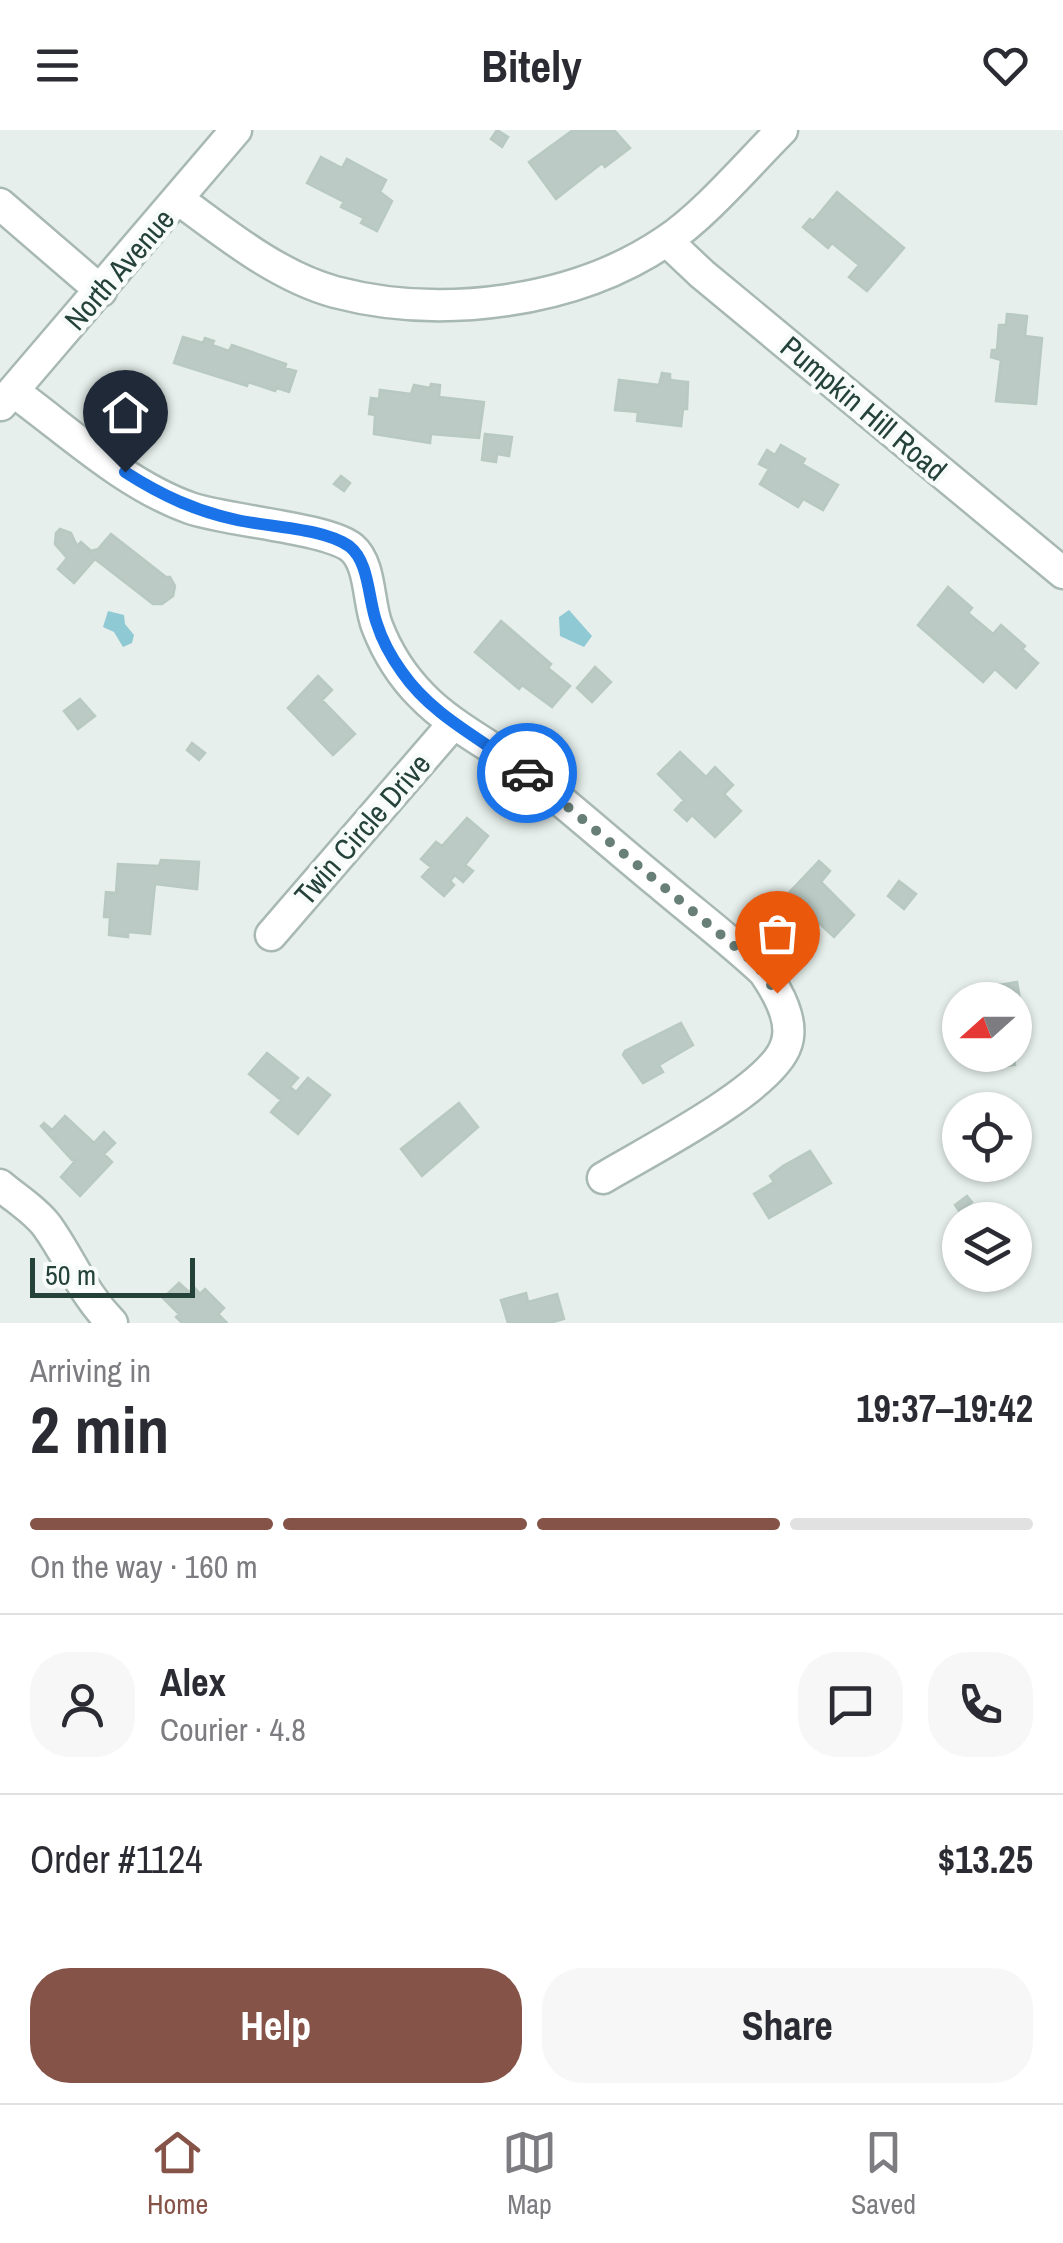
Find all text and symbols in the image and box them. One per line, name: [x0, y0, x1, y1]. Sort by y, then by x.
text: Bitely: [481, 35, 582, 96]
icon: menu: [30, 38, 85, 93]
icon: heart: [978, 38, 1033, 93]
street label: North Avenue: [55, 200, 183, 338]
street label: Pumpkin Hill Road: [773, 327, 955, 489]
pin: [83, 370, 168, 473]
icon: home: [98, 385, 153, 440]
courier: [477, 723, 577, 823]
street label: Twin Circle Drive: [285, 745, 439, 913]
icon: car: [500, 746, 555, 801]
pin: [735, 891, 820, 994]
icon: bag: [750, 906, 805, 961]
north arrow: [942, 982, 1032, 1072]
map controls: [942, 982, 1032, 1292]
button: locate: [942, 1092, 1032, 1182]
button: layers: [942, 1202, 1032, 1292]
scale bar: [30, 1253, 195, 1298]
text: 50 m: [45, 1256, 96, 1294]
text: Arriving in: [30, 1349, 151, 1392]
text: 19:37–19:42: [856, 1383, 1033, 1434]
text: 2 min: [30, 1386, 169, 1473]
text: On the way · 160 m: [30, 1545, 258, 1588]
button: person: [30, 1652, 135, 1757]
button: chat: [798, 1652, 903, 1757]
button: phone: [928, 1652, 1033, 1757]
text: Alex: [160, 1657, 226, 1708]
text: Courier · 4.8: [160, 1708, 306, 1751]
text: Order #1124: [30, 1834, 203, 1885]
text: $13.25: [938, 1834, 1033, 1885]
button: Help: [30, 1968, 522, 2083]
button: Share: [542, 1968, 1033, 2083]
tab: Home: [147, 2125, 208, 2223]
tab: Map: [502, 2125, 557, 2223]
tab: Saved: [851, 2125, 916, 2223]

